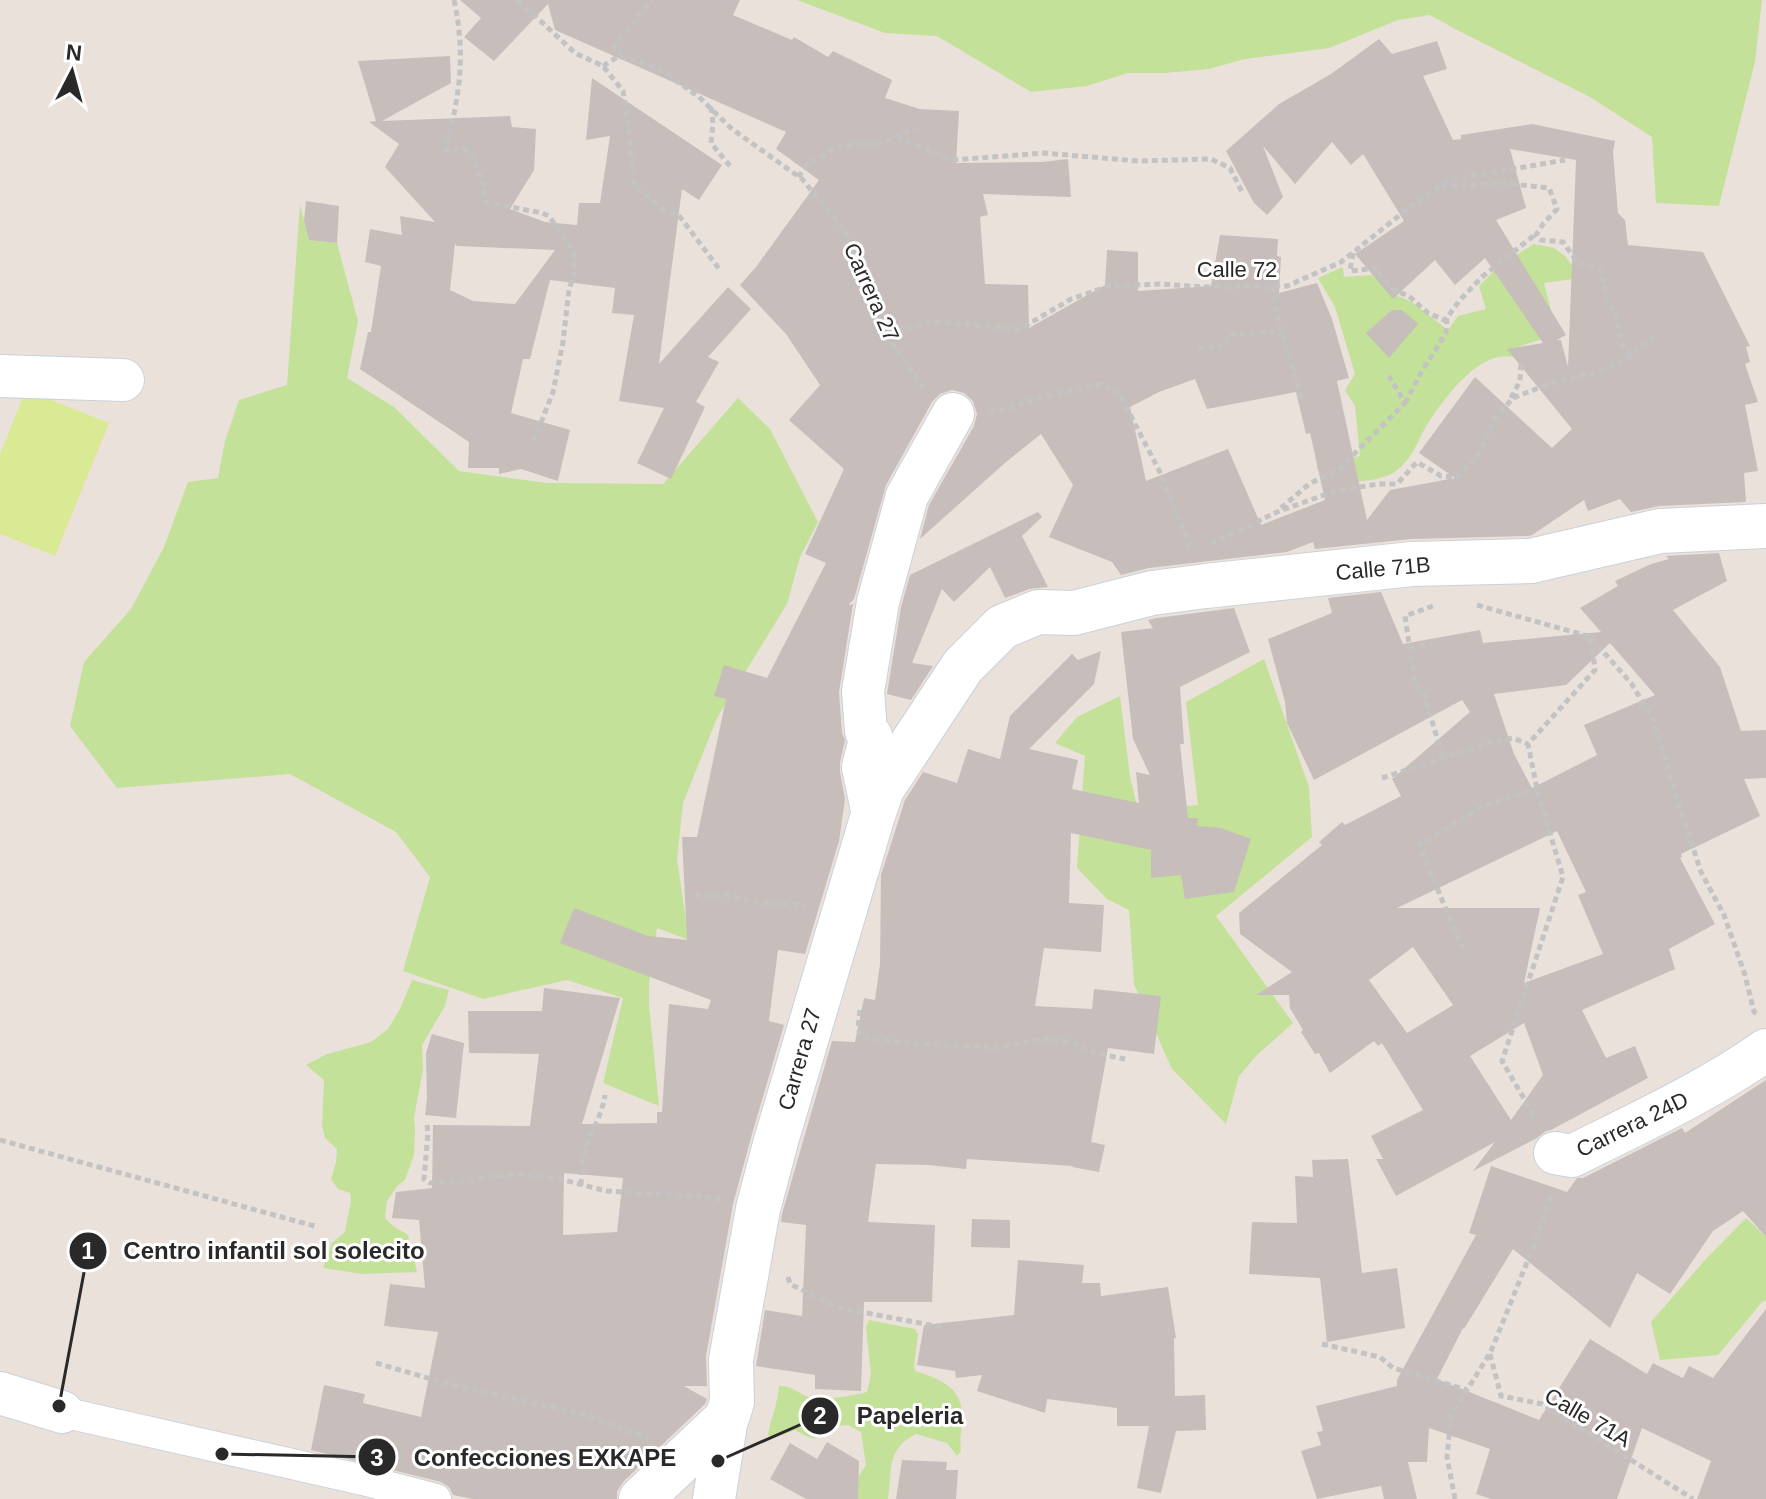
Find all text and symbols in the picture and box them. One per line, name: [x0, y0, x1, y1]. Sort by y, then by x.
north arrow: [32, 32, 112, 112]
text: N: [65, 39, 83, 66]
street label: Carrera 27: [839, 239, 904, 345]
street label: Calle 72: [1197, 257, 1277, 282]
street label: Calle 71B: [1334, 552, 1432, 585]
street label: Carrera 27: [773, 1005, 826, 1113]
street label: Carrera 24D: [1572, 1087, 1692, 1162]
callout: Centro infantil sol solecito: [68, 1227, 441, 1275]
text: 1: [81, 1237, 95, 1264]
text: Centro infantil sol solecito: [123, 1237, 425, 1264]
street label: Calle 71A: [1540, 1383, 1636, 1452]
callout: Papeleria: [800, 1392, 979, 1440]
text: 2: [813, 1402, 827, 1429]
text: Papeleria: [857, 1402, 964, 1429]
callout: Confecciones EXKAPE: [357, 1433, 692, 1481]
text: 3: [370, 1444, 384, 1471]
text: Confecciones EXKAPE: [414, 1444, 676, 1471]

